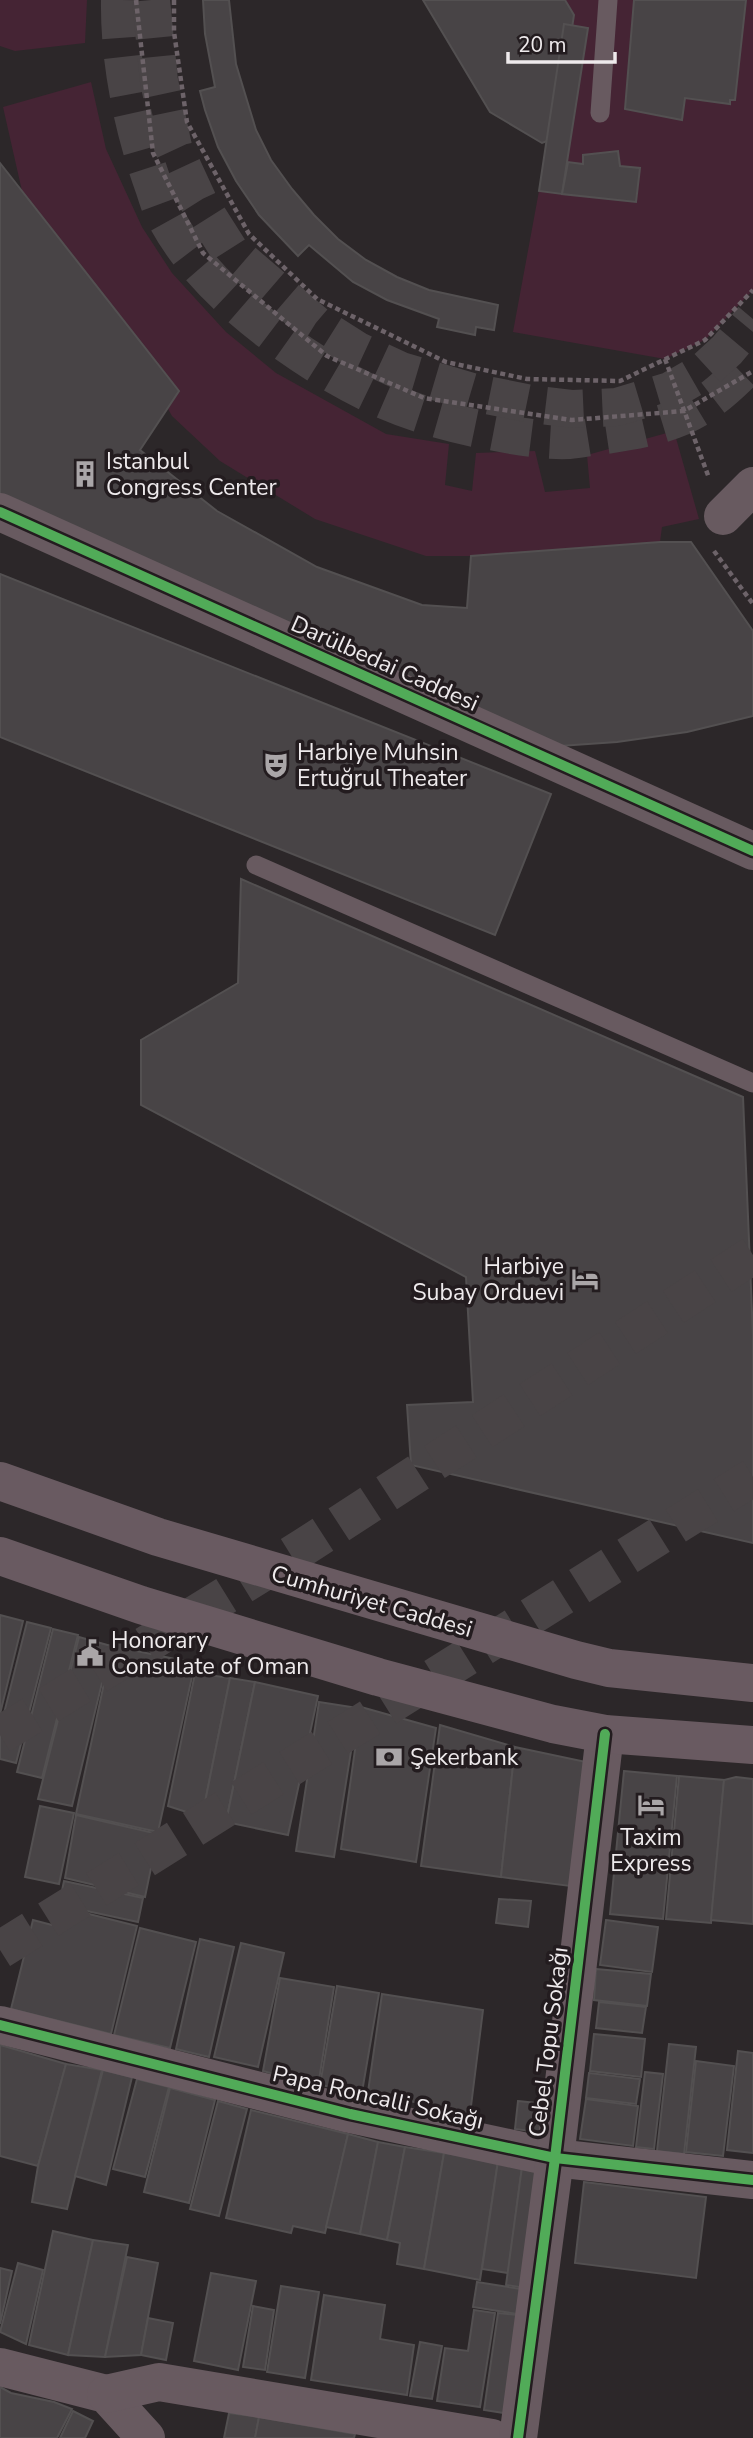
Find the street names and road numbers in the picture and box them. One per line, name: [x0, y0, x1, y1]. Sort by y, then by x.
street label: Darülbedai Caddesi: [286, 608, 484, 719]
street label: Cumhuriyet Caddesi: [268, 1558, 476, 1645]
street label: Cebel Topu Sokağı: [521, 1945, 576, 2139]
street label: Papa Roncalli Sokağı: [269, 2058, 486, 2137]

